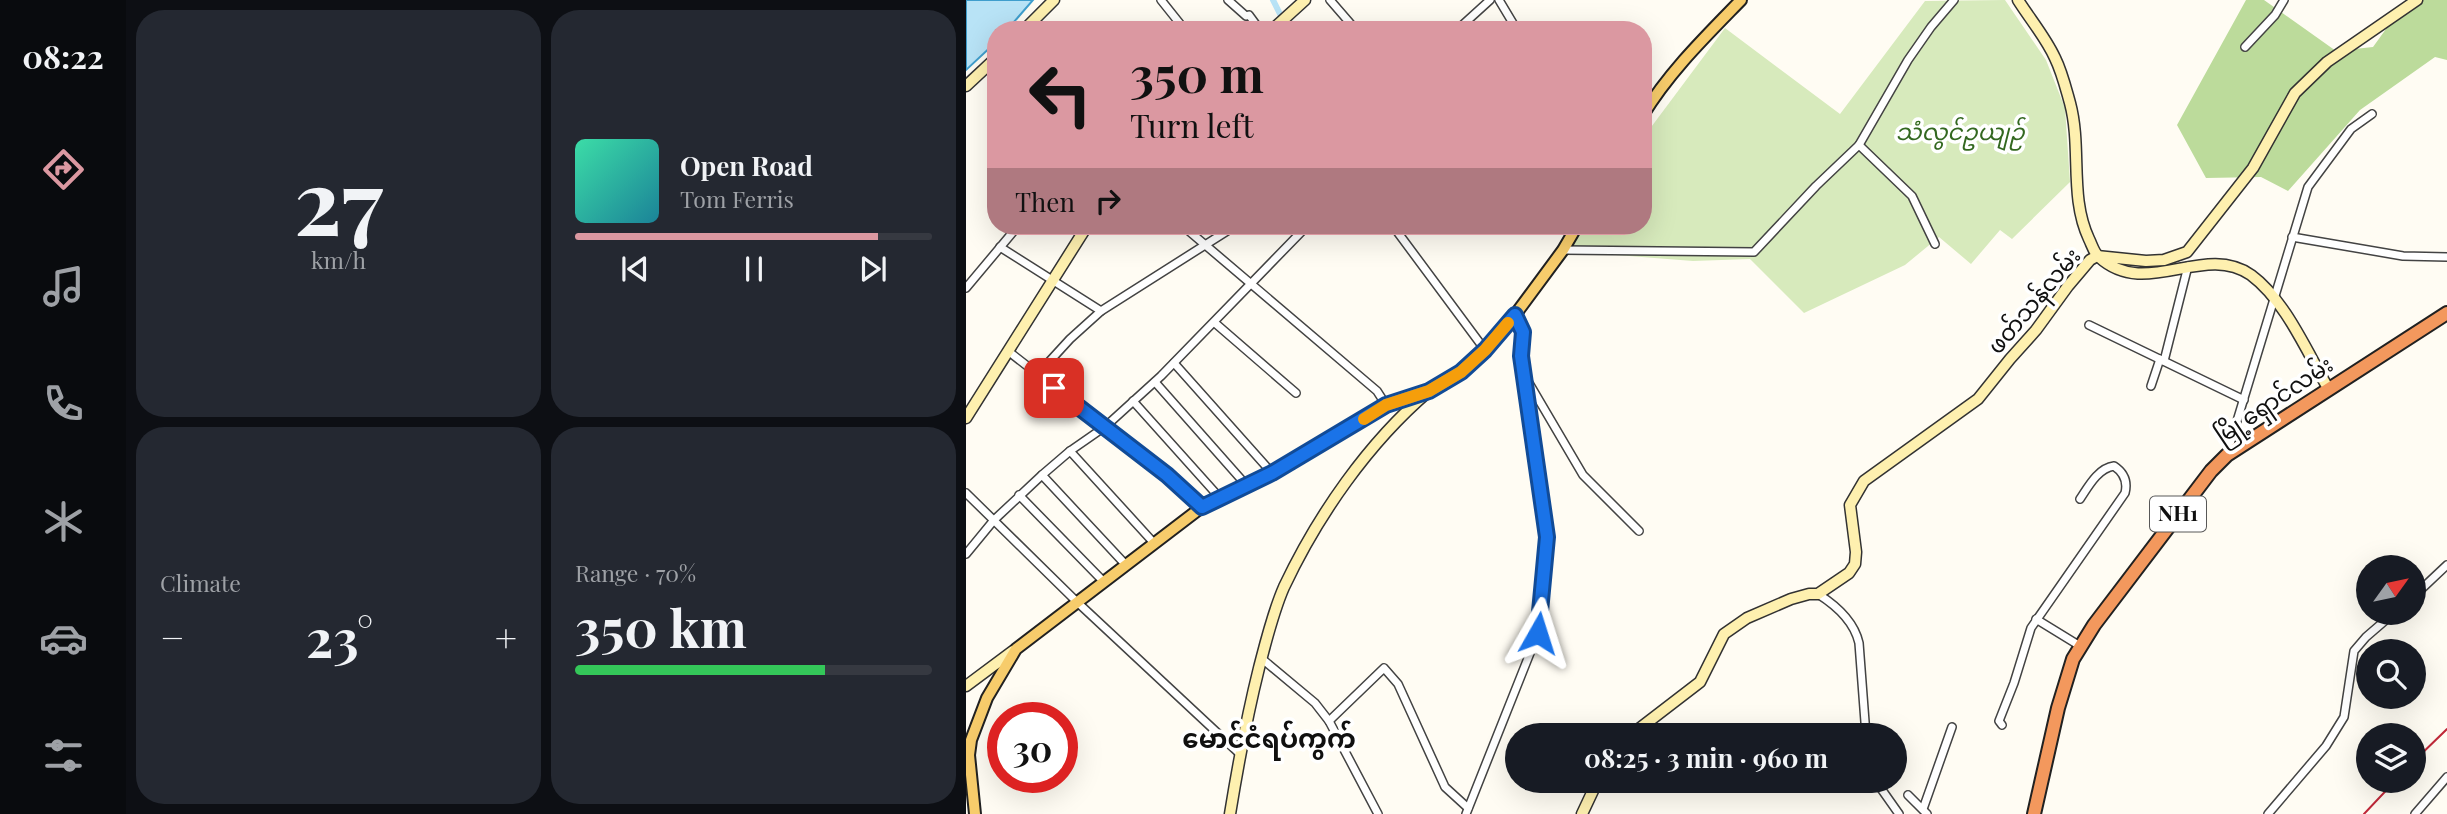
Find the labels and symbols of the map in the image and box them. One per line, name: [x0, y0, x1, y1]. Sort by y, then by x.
park label: သံလွင်ဥယျဉ်: [1896, 115, 2026, 151]
street label: ဖတ်သန်လမ်း: [1979, 240, 2090, 363]
street label: မြို့ရှောင်လမ်း: [2208, 348, 2341, 454]
pin: [1024, 358, 1084, 418]
road number: NH1: [2150, 496, 2206, 532]
north arrow: [2356, 555, 2426, 625]
position arrow: [1501, 596, 1575, 670]
speed limit sign: 30: [987, 702, 1078, 793]
district label: မောင်ငံရပ်ကွက်: [1182, 720, 1356, 761]

